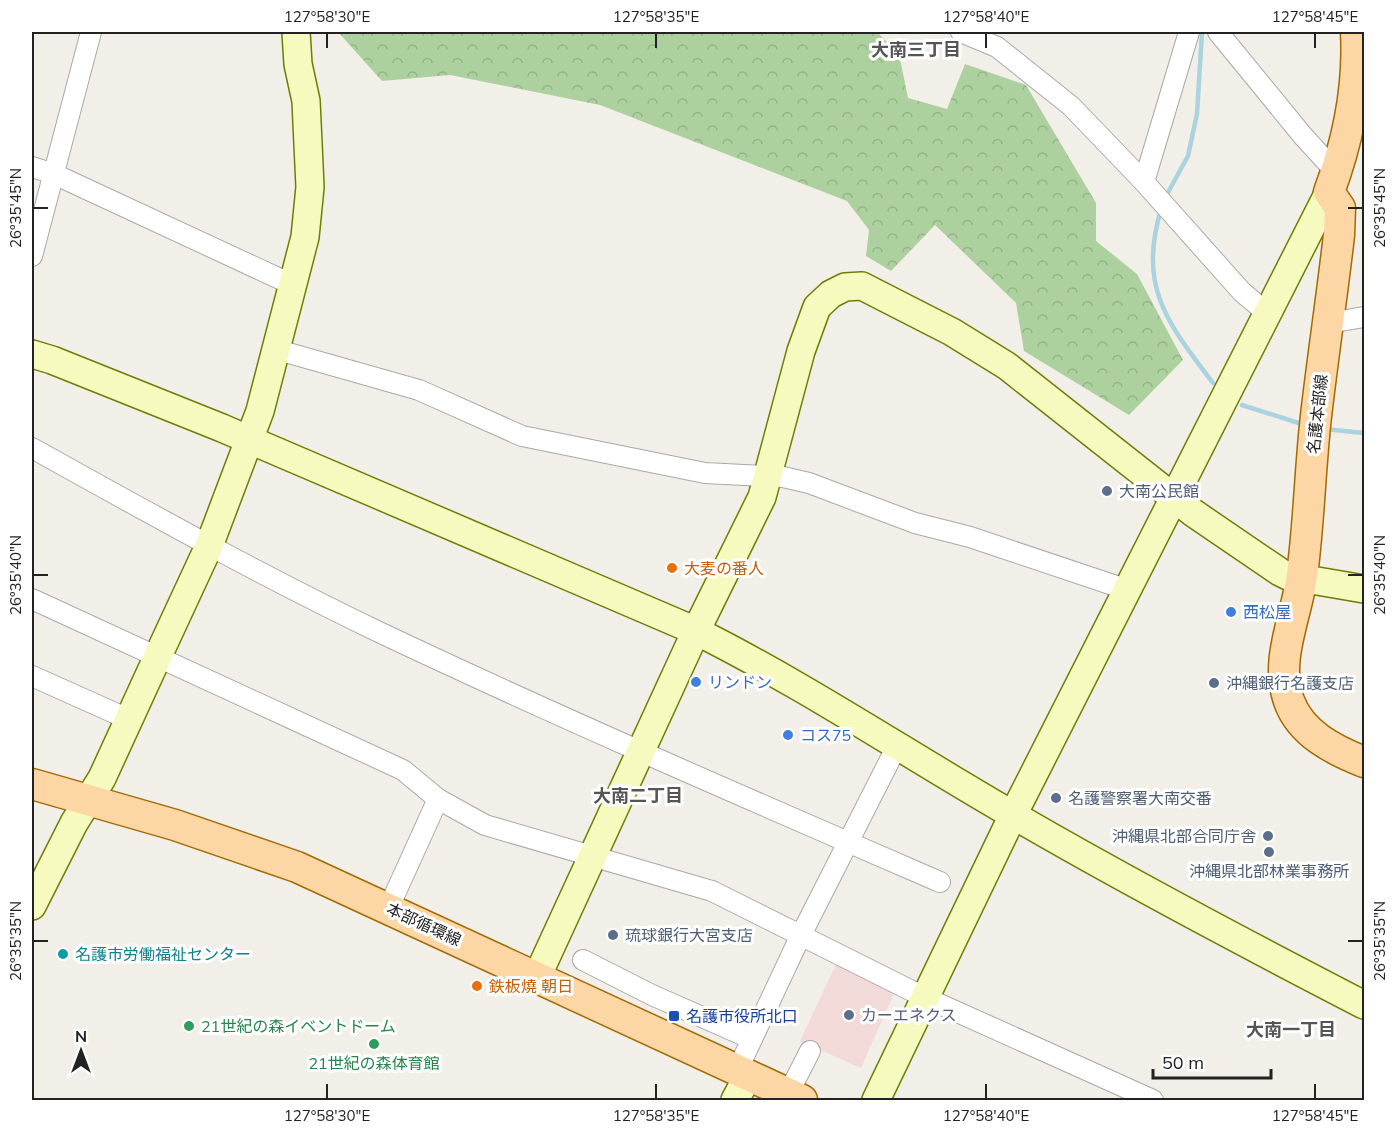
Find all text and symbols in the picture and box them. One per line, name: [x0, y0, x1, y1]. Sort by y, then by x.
text: 127°58'30"E: [284, 7, 370, 26]
text: 127°58'35"E: [613, 7, 699, 26]
text: 127°58'40"E: [943, 7, 1029, 26]
text: 127°58'45"E: [1272, 7, 1358, 26]
district label: 大南三丁目: [871, 38, 961, 61]
text: 26°35'45"N: [6, 168, 25, 248]
text: 26°35'45"N: [1370, 168, 1389, 248]
street label: 名護本部線: [1303, 373, 1331, 455]
place label: 大南公民館: [1119, 481, 1199, 501]
marker: 大南公民館: [1100, 484, 1114, 498]
text: 26°35'40"N: [6, 535, 25, 615]
text: 26°35'40"N: [1370, 535, 1389, 615]
place label: 大麦の番人: [684, 558, 764, 578]
marker: 大麦の番人: [665, 561, 679, 575]
place label: 西松屋: [1243, 602, 1291, 622]
marker: 西松屋: [1224, 605, 1238, 619]
place label: リンドン: [708, 672, 772, 692]
place label: 沖縄銀行名護支店: [1226, 673, 1354, 693]
marker: リンドン: [689, 675, 703, 689]
marker: 沖縄銀行名護支店: [1207, 676, 1221, 690]
place label: コス75: [800, 725, 851, 745]
marker: コス75: [781, 728, 795, 742]
district label: 大南二丁目: [593, 784, 683, 807]
place label: 名護警察署大南交番: [1068, 788, 1212, 808]
marker: 名護警察署大南交番: [1049, 791, 1063, 805]
place label: 沖縄県北部合同庁舎: [1112, 826, 1256, 846]
marker: 沖縄県北部合同庁舎: [1261, 829, 1275, 843]
marker: 沖縄県北部林業事務所: [1262, 845, 1276, 859]
place label: 沖縄県北部林業事務所: [1189, 861, 1349, 881]
street label: 本部循環線: [384, 898, 464, 950]
text: 26°35'35"N: [6, 901, 25, 981]
text: 26°35'35"N: [1370, 901, 1389, 981]
place label: 琉球銀行大宮支店: [625, 925, 753, 945]
marker: 琉球銀行大宮支店: [606, 928, 620, 942]
place label: 名護市労働福祉センター: [75, 944, 251, 964]
marker: 名護市労働福祉センター: [56, 947, 70, 961]
place label: 鉄板燒 朝日: [489, 976, 573, 996]
marker: 鉄板燒 朝日: [470, 979, 484, 993]
place label: カーエネクス: [861, 1005, 957, 1025]
place label: 名護市役所北口: [686, 1006, 798, 1026]
marker: カーエネクス: [842, 1008, 856, 1022]
marker: 名護市役所北口: [667, 1009, 681, 1023]
place label: 21世紀の森イベントドーム: [201, 1016, 396, 1036]
district label: 大南一丁目: [1246, 1018, 1336, 1041]
marker: 21世紀の森イベントドーム: [182, 1019, 196, 1033]
north arrow: [51, 1021, 111, 1081]
text: N: [75, 1026, 87, 1046]
marker: 21世紀の森体育館: [367, 1037, 381, 1051]
scale bar: [1153, 1042, 1272, 1080]
text: 50 m: [1162, 1051, 1204, 1074]
place label: 21世紀の森体育館: [308, 1053, 440, 1073]
text: 127°58'30"E: [284, 1106, 370, 1125]
text: 127°58'35"E: [613, 1106, 699, 1125]
text: 127°58'40"E: [943, 1106, 1029, 1125]
text: 127°58'45"E: [1272, 1106, 1358, 1125]

